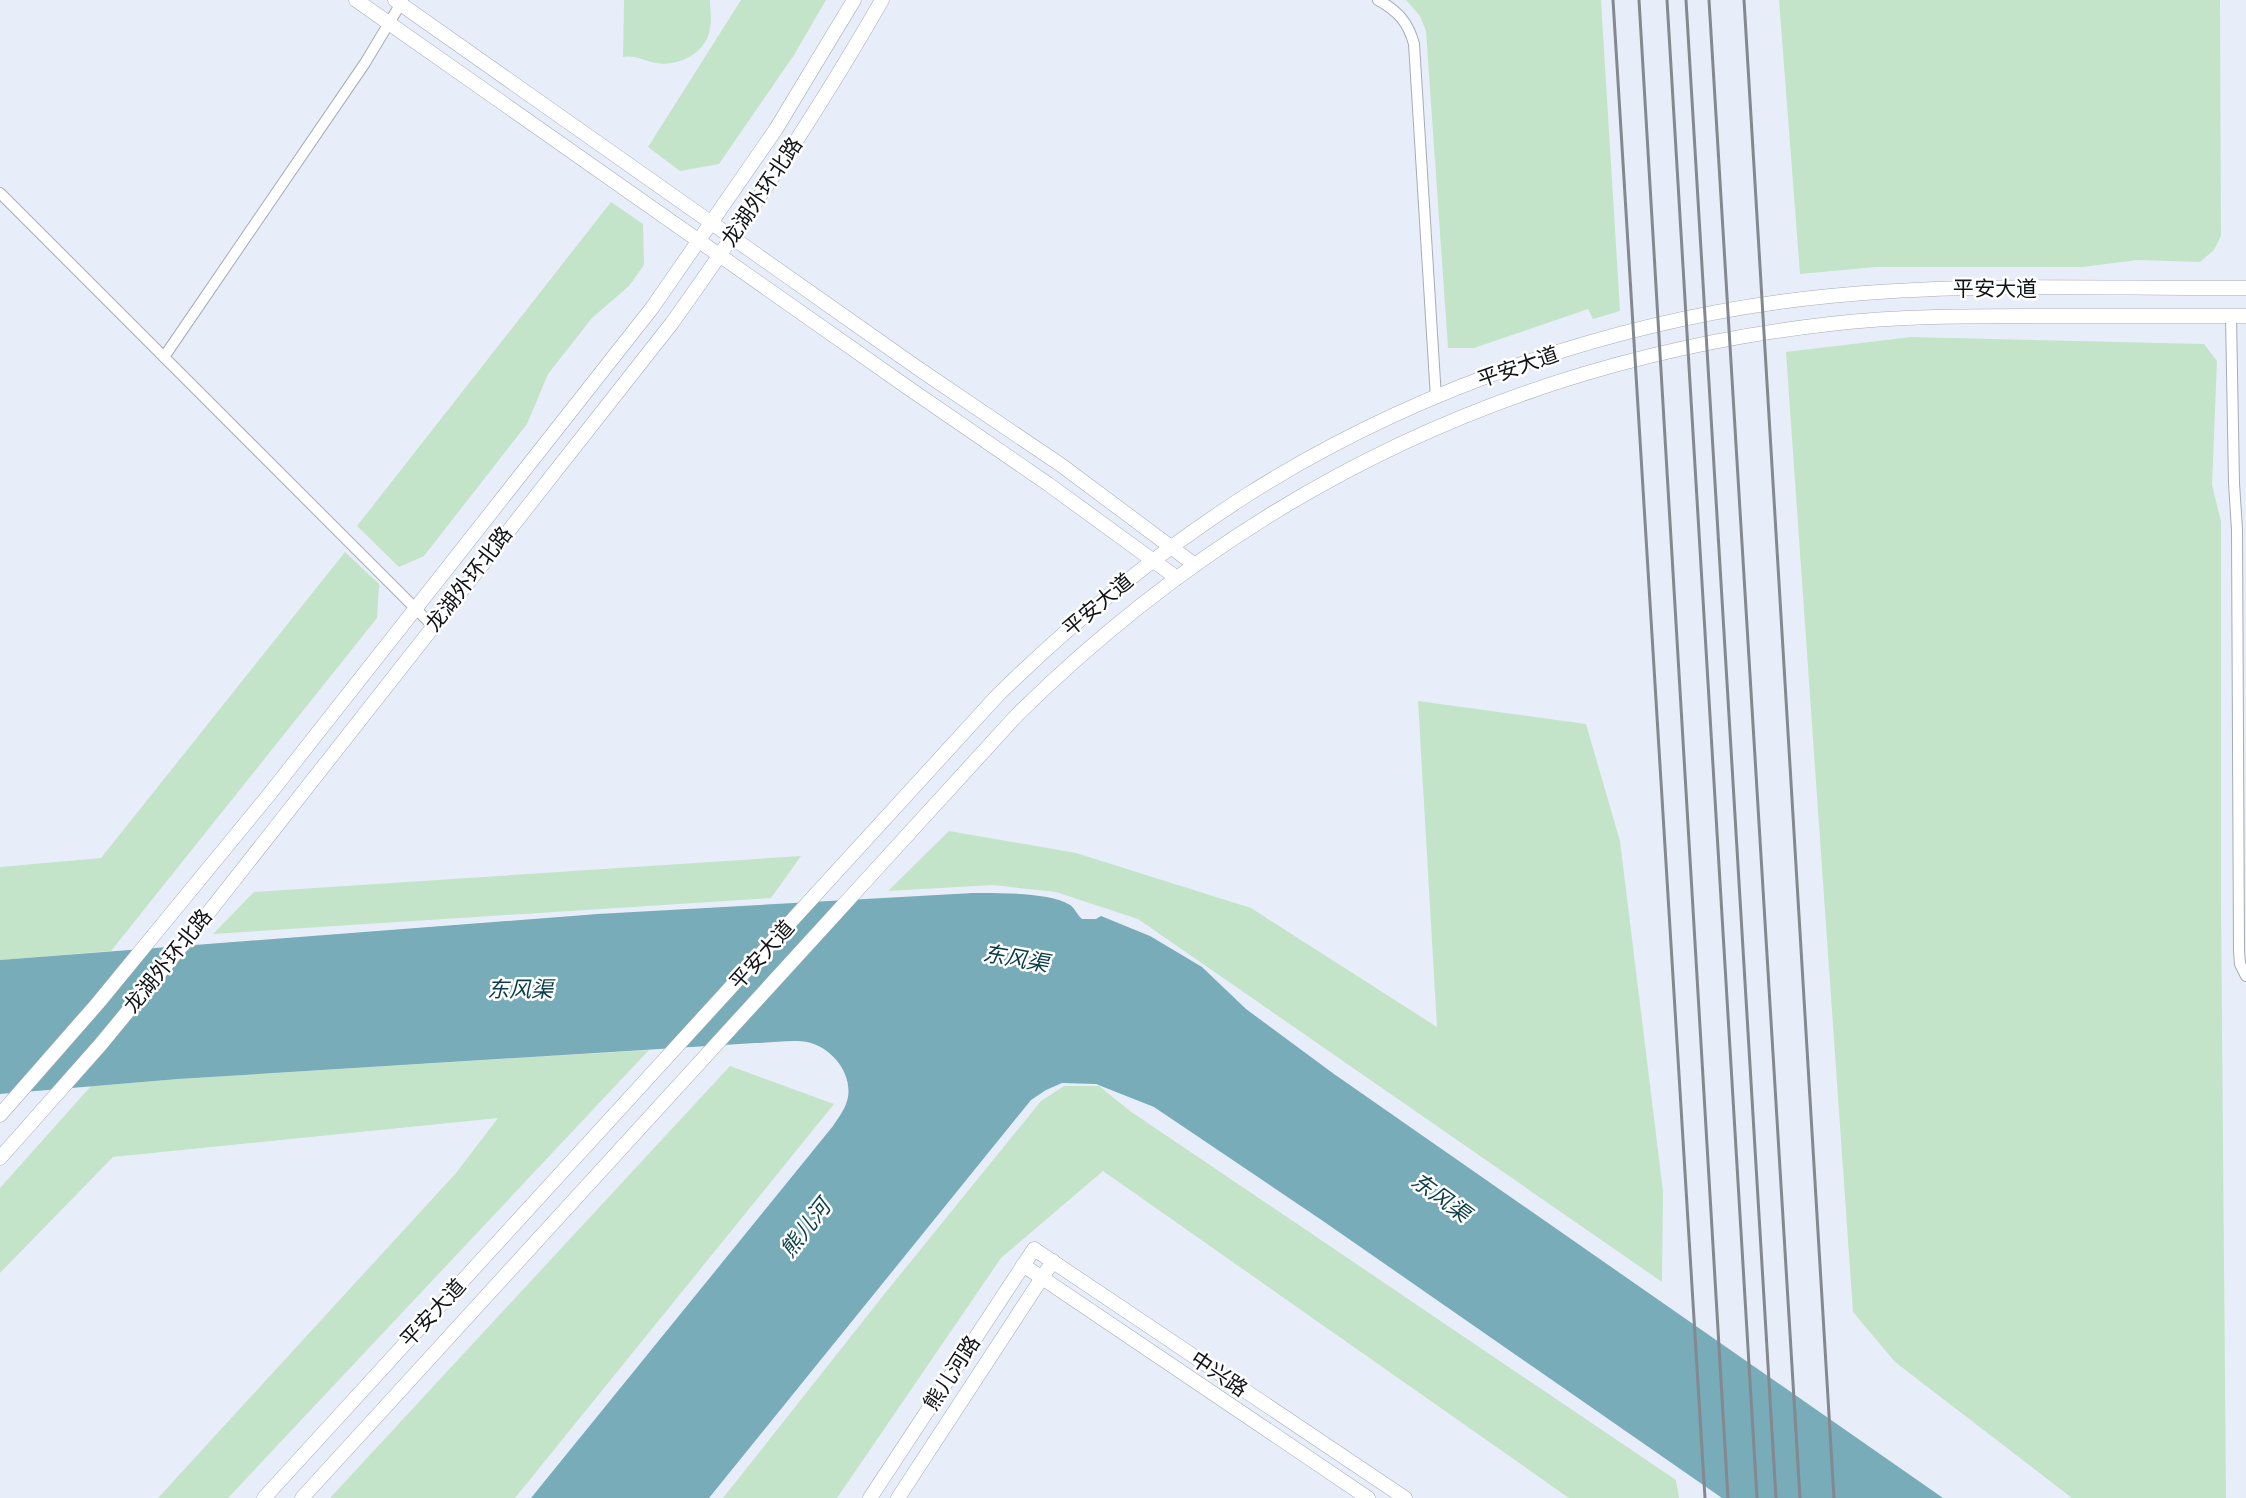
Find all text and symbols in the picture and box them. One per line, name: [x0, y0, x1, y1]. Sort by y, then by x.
street label: 龙湖外环北路: [716, 133, 807, 251]
street label: 平安大道: [1953, 276, 2037, 301]
street label: 平安大道: [1474, 341, 1562, 392]
street label: 龙湖外环北路: [420, 521, 517, 636]
street label: 平安大道: [1057, 568, 1138, 641]
street label: 龙湖外环北路: [118, 904, 217, 1018]
street label: 平安大道: [724, 915, 799, 994]
water label: 东风渠: [981, 939, 1054, 978]
water label: 东风渠: [487, 976, 556, 1003]
water label: 东风渠: [1406, 1167, 1478, 1229]
water label: 熊儿河: [774, 1191, 839, 1263]
street label: 平安大道: [395, 1273, 470, 1352]
street label: 熊儿河路: [918, 1331, 985, 1415]
street label: 中兴路: [1186, 1346, 1252, 1402]

